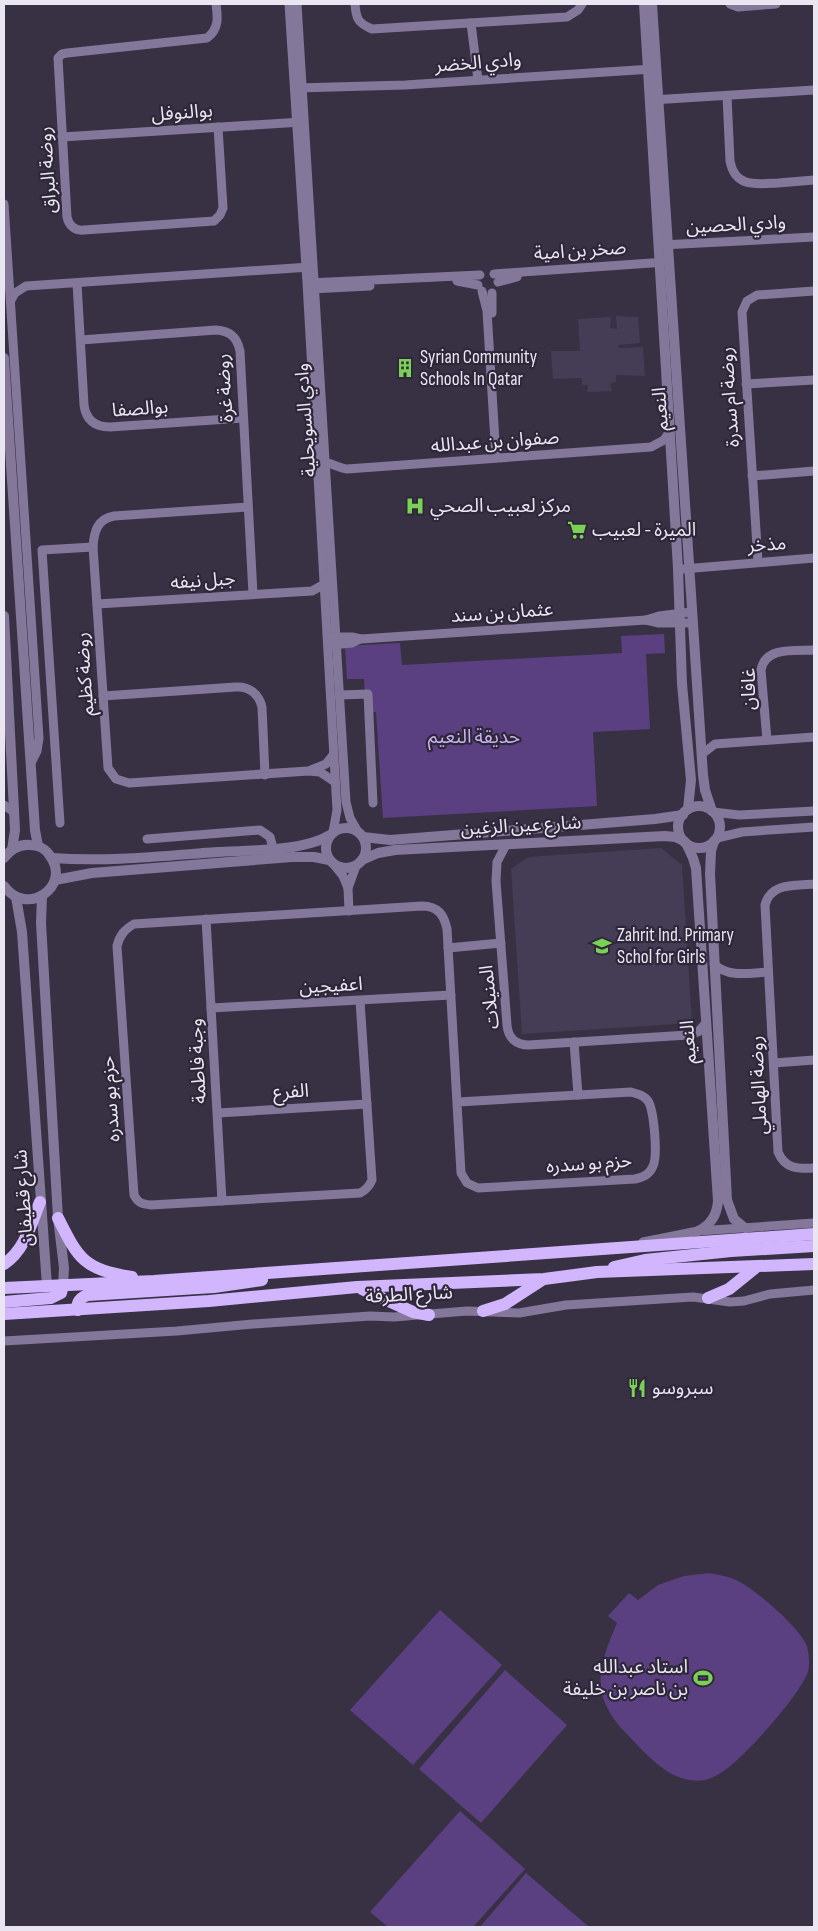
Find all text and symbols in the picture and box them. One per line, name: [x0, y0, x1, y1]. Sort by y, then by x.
street label: وادي الخضر: [433, 49, 522, 80]
street label: بوالنوفل: [151, 99, 213, 127]
street label: روضة البراق: [33, 126, 63, 214]
street label: وادي الحصين: [685, 211, 787, 242]
street label: صخر بن امية: [533, 236, 627, 266]
place label: Syrian Community Schools In Qatar: [420, 346, 538, 391]
street label: روضة ام سدرة: [715, 346, 747, 448]
street label: روضة غرة: [211, 353, 239, 423]
building icon: Syrian Community Schools In Qatar: [394, 357, 416, 379]
street label: وادي السويحلية: [291, 362, 324, 478]
street label: النعيم: [648, 386, 676, 432]
street label: بوالصفا: [111, 396, 169, 422]
street label: صفوان بن عبدالله: [430, 426, 560, 458]
hospital icon: مركز لعبيب الصحي: [404, 495, 426, 517]
place label: مركز لعبيب الصحي: [430, 495, 571, 520]
supermarket icon: الميرة - لعبيب: [566, 519, 588, 541]
place label: الميرة - لعبيب: [592, 519, 696, 542]
street label: مذخر: [746, 532, 787, 558]
street label: جبل نيفه: [170, 567, 236, 595]
street label: عثمان بن سند: [450, 598, 554, 628]
street label: روضة كظيم: [71, 631, 101, 717]
street label: غافان: [738, 668, 761, 710]
park label: حديقة النعيم: [428, 726, 520, 751]
street label: شارع عين الزغين: [460, 811, 582, 842]
place label: Zahrit Ind. Primary Schol for Girls: [617, 924, 735, 969]
school or university icon: Zahrit Ind. Primary Schol for Girls: [591, 935, 613, 957]
street label: المنيلات: [475, 964, 505, 1030]
street label: اعفيجين: [299, 973, 363, 999]
street label: وجبة فاطمة: [184, 1018, 212, 1104]
street label: النعيم: [676, 1019, 704, 1065]
street label: روضة الهاملي: [745, 1035, 775, 1135]
street label: حزم بو سدره: [97, 1055, 127, 1143]
street label: الفرع: [272, 1080, 310, 1105]
street label: شارع قطيفان: [9, 1149, 40, 1247]
street label: حزم بو سدره: [545, 1150, 633, 1180]
street label: شارع الطرفة: [365, 1281, 453, 1310]
restaurant icon: سبروسو: [626, 1377, 648, 1399]
place label: سبروسو: [652, 1377, 713, 1400]
place label: استاد عبدالله بن ناصر بن خليفة: [563, 1656, 688, 1701]
sports icon: استاد عبدالله بن ناصر بن خليفة: [692, 1667, 714, 1689]

